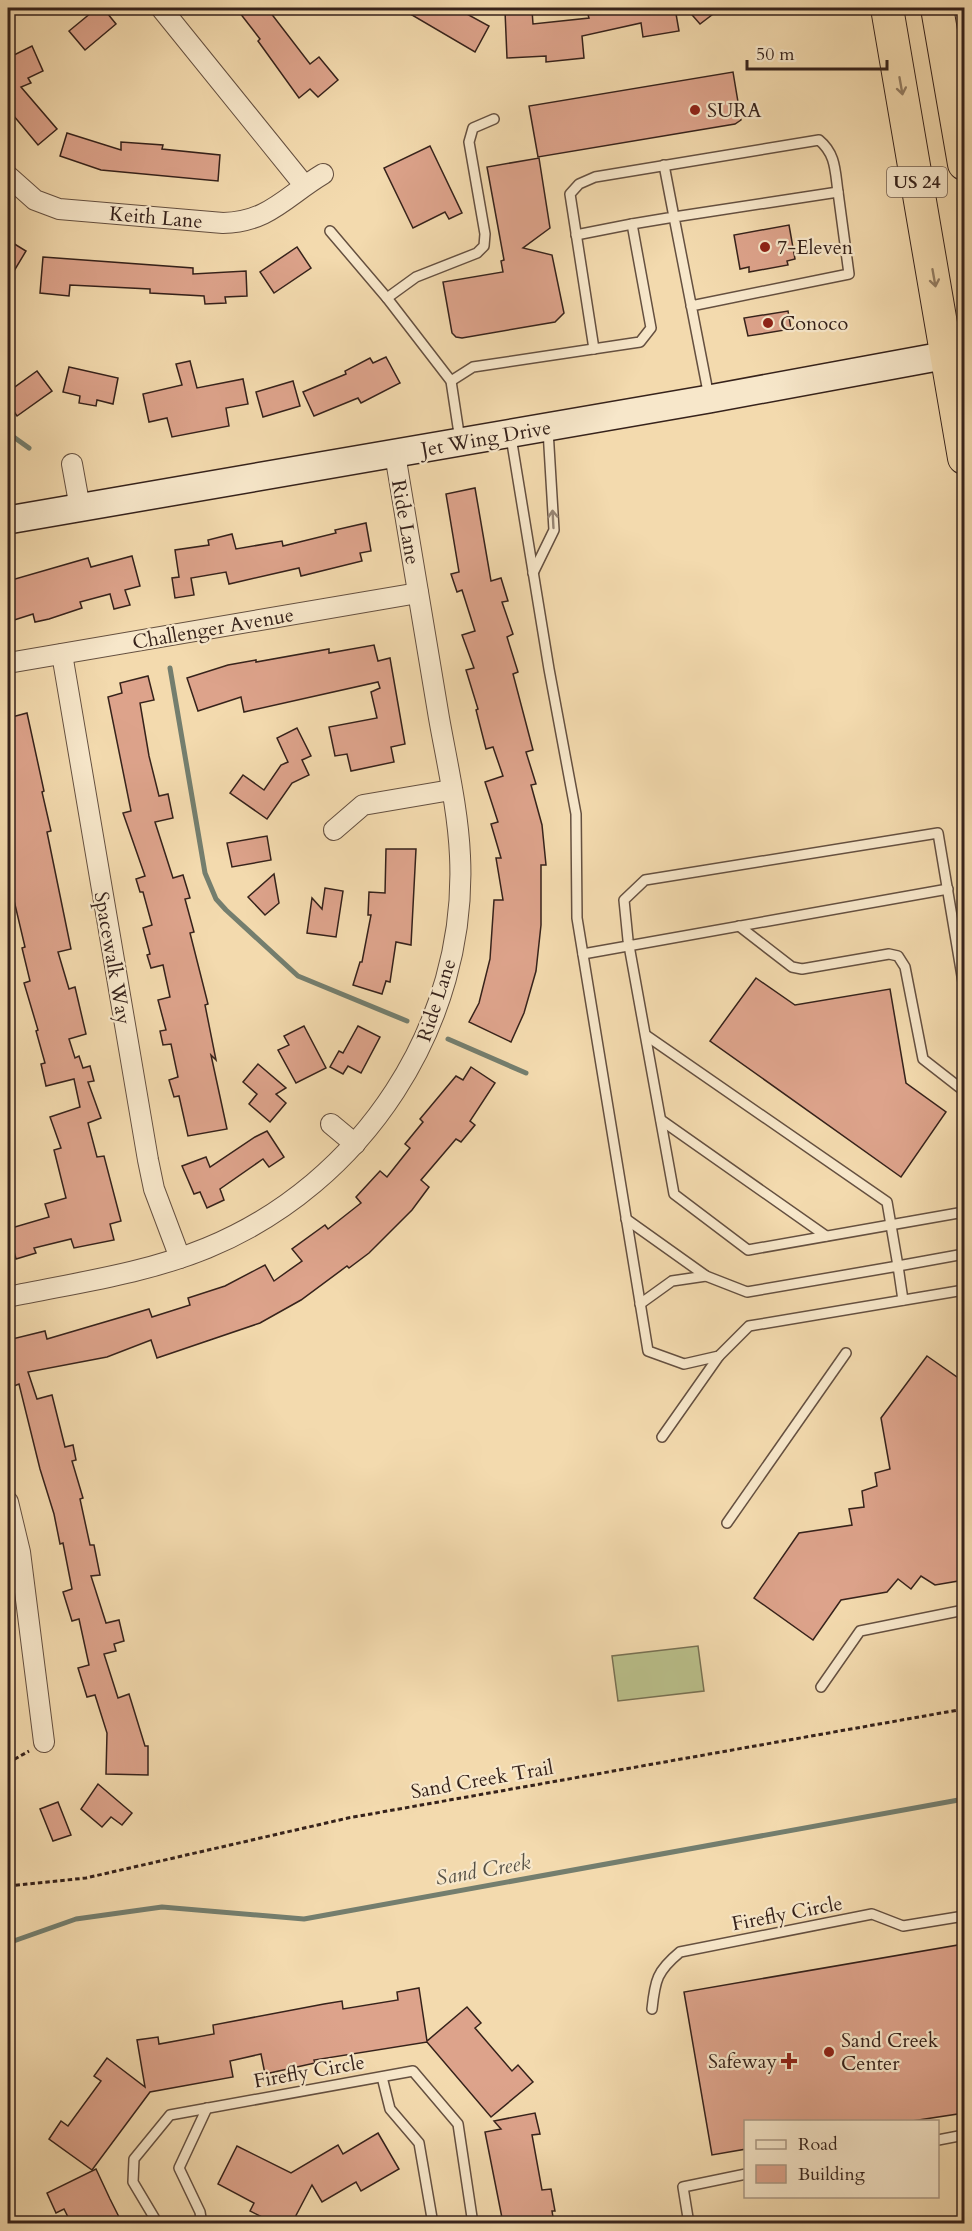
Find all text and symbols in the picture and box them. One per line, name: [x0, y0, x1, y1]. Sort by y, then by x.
scale bar: [747, 33, 886, 71]
text: 50 m: [756, 42, 795, 67]
one-way arrow: [896, 76, 907, 95]
place label: SURA: [707, 97, 762, 124]
marker: SURA: [688, 103, 702, 117]
road number: US 24: [887, 167, 947, 197]
street label: Keith Lane: [108, 200, 204, 235]
place label: 7-Eleven: [777, 234, 854, 261]
marker: 7-Eleven: [758, 240, 772, 254]
one-way arrow: [929, 268, 940, 287]
place label: Conoco: [780, 310, 848, 337]
marker: Conoco: [761, 316, 775, 330]
street label: Jet Wing Drive: [416, 414, 553, 464]
street label: Ride Lane: [385, 478, 426, 567]
one-way arrow: [548, 510, 559, 530]
street label: Challenger Avenue: [130, 601, 296, 656]
street label: Spacewalk Way: [88, 889, 138, 1027]
street label: Ride Lane: [410, 955, 463, 1045]
street label: Sand Creek Trail: [409, 1754, 555, 1805]
water label: Sand Creek: [433, 1848, 533, 1893]
street label: Firefly Circle: [729, 1890, 845, 1937]
place label: Sand Creek Center: [841, 2027, 939, 2077]
marker: Sand Creek Center: [822, 2045, 836, 2059]
street label: Firefly Circle: [251, 2048, 367, 2095]
place label: Safeway: [708, 2048, 777, 2075]
marker: Safeway: [782, 2054, 796, 2068]
legend: [744, 2120, 939, 2198]
text: Road: [798, 2132, 838, 2157]
text: Building: [798, 2162, 866, 2187]

